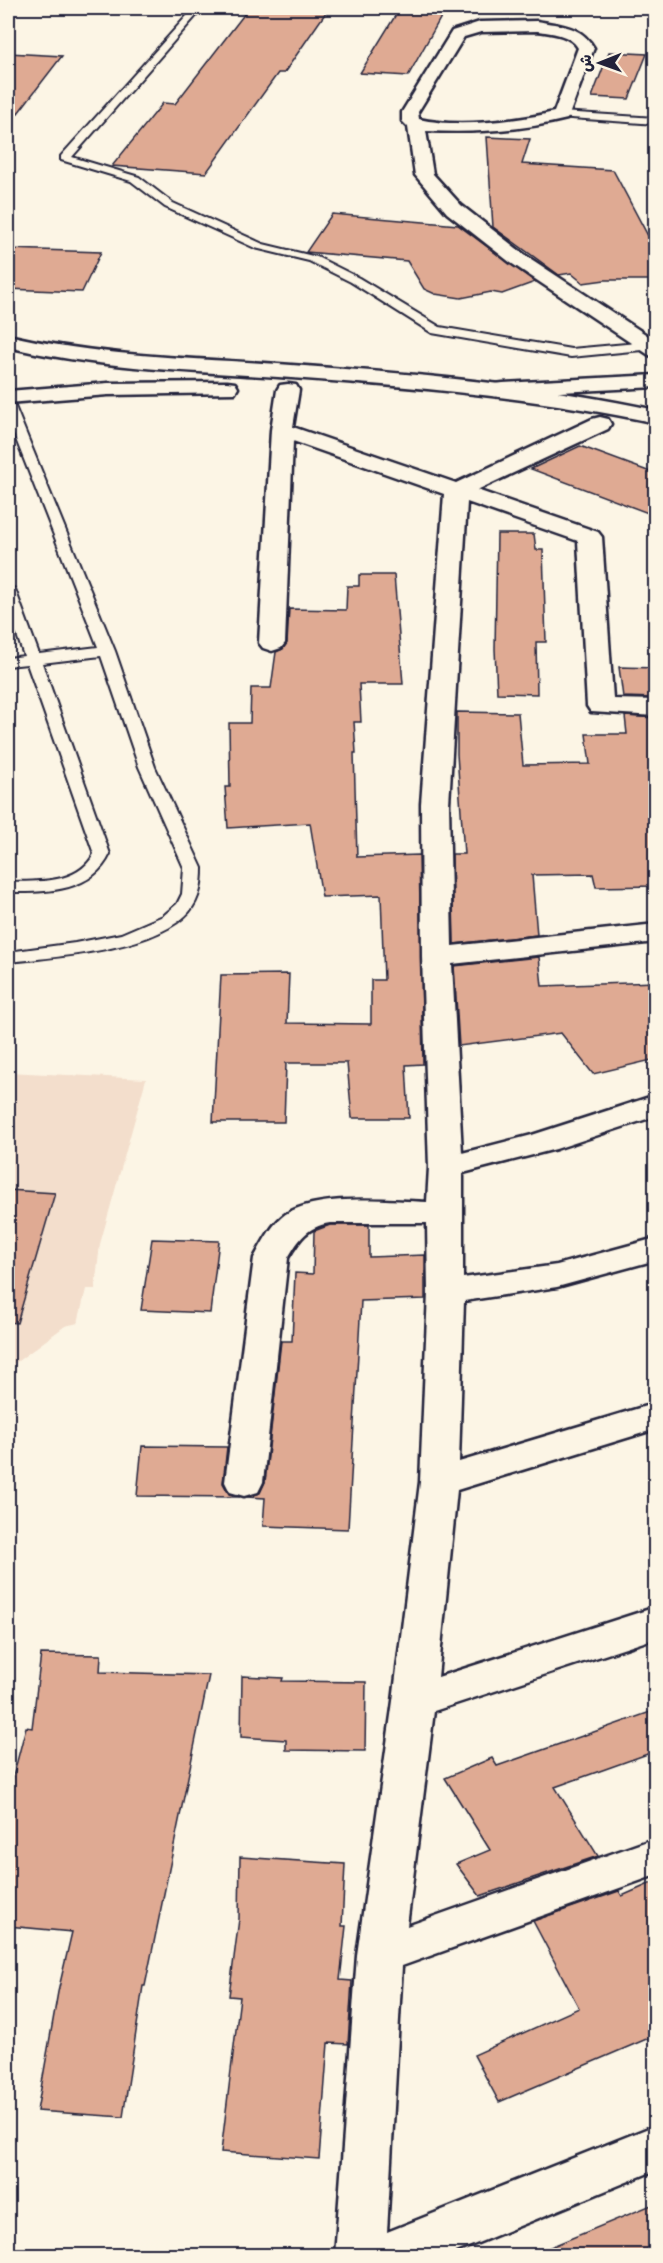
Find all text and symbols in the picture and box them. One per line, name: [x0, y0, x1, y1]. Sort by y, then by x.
north arrow: [570, 33, 630, 93]
text: ش: [574, 54, 596, 72]

